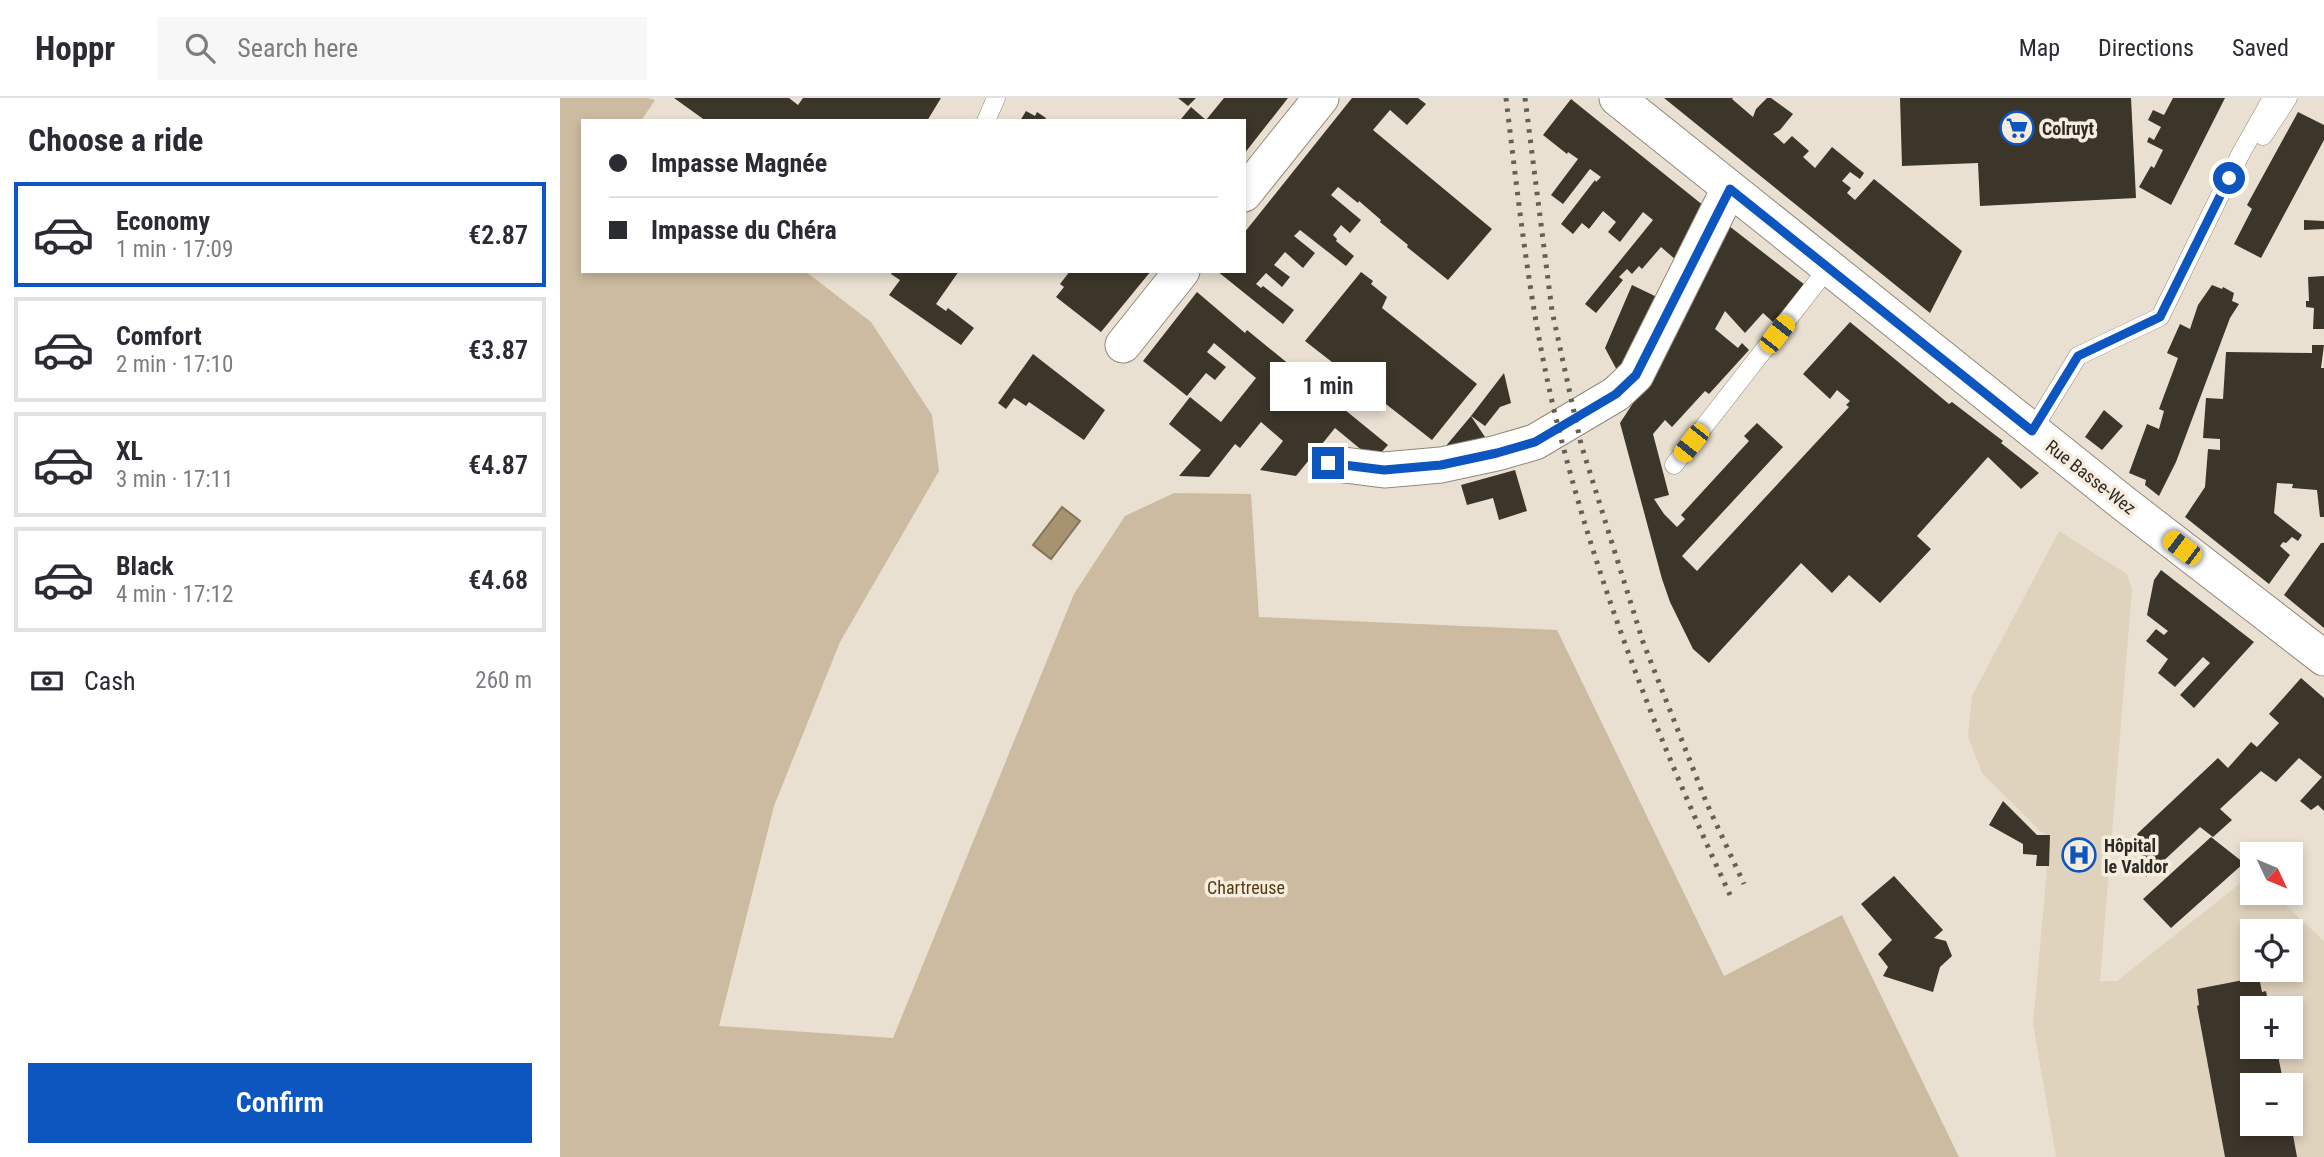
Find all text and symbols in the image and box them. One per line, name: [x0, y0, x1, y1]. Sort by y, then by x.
search box: [157, 17, 647, 80]
text: Hoppr: [35, 29, 115, 68]
icon: search: [181, 29, 219, 67]
text: Search here: [237, 33, 358, 63]
text: Map: [2019, 34, 2060, 62]
text: Directions: [2098, 34, 2194, 62]
text: Saved: [2232, 34, 2289, 62]
supermarket icon: Colruyt: [1998, 109, 2036, 147]
place label: Colruyt: [2042, 118, 2095, 139]
text: Choose a ride: [28, 121, 203, 159]
text: Impasse Magnée: [651, 148, 827, 178]
route start: [2213, 162, 2245, 194]
icon: car: [32, 203, 95, 266]
text: Economy: [116, 206, 210, 236]
text: Impasse du Chéra: [651, 215, 837, 245]
text: €2.87: [468, 220, 528, 250]
text: 1 min · 17:09: [116, 236, 233, 263]
car: [1756, 311, 1799, 357]
icon: car: [32, 318, 95, 381]
text: Comfort: [116, 321, 202, 351]
text: €3.87: [468, 335, 528, 365]
text: 2 min · 17:10: [116, 351, 233, 378]
callout: 1 min: [1270, 362, 1386, 410]
text: 1 min: [1303, 373, 1353, 400]
car: [1670, 420, 1713, 466]
icon: car: [32, 433, 95, 496]
street label: Rue Basse-Wez: [2042, 435, 2140, 519]
text: XL: [116, 436, 143, 466]
route end: [1312, 447, 1344, 479]
text: €4.87: [468, 450, 528, 480]
text: 3 min · 17:11: [116, 466, 233, 493]
car: [2159, 527, 2206, 569]
icon: car: [32, 548, 95, 611]
text: Black: [116, 551, 174, 581]
text: €4.68: [468, 565, 528, 595]
text: 4 min · 17:12: [116, 581, 233, 608]
icon: cash: [28, 662, 66, 700]
text: Cash: [84, 666, 136, 696]
text: 260 m: [475, 667, 532, 694]
place label: Hôpital le Valdor: [2104, 835, 2168, 877]
hospital icon: Hôpital le Valdor: [2060, 836, 2098, 874]
north arrow: [2240, 842, 2303, 905]
map controls: [2240, 842, 2303, 1136]
park label: Chartreuse: [1207, 877, 1285, 898]
button: locate: [2240, 919, 2303, 982]
button: +: [2240, 996, 2303, 1059]
button: Confirm: [28, 1063, 532, 1143]
button: −: [2240, 1073, 2303, 1136]

